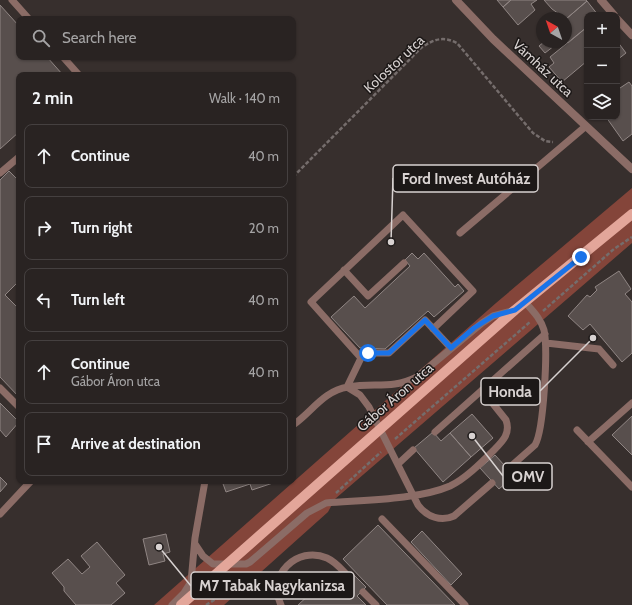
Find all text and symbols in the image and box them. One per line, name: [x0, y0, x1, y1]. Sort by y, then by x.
north arrow: [536, 12, 572, 48]
map controls: [584, 12, 620, 120]
button: +: [584, 12, 620, 48]
search box: [16, 16, 296, 60]
icon: search: [30, 27, 52, 49]
text: Search here: [62, 29, 137, 47]
street label: Kolostor utca: [360, 31, 428, 97]
street label: Vámház utca: [509, 35, 577, 101]
button: −: [584, 48, 620, 84]
button: layers: [584, 84, 620, 120]
text: 2 min: [32, 88, 73, 108]
text: Walk · 140 m: [209, 90, 280, 106]
icon: ahead: [33, 145, 55, 167]
text: Continue: [71, 147, 130, 165]
text: 40 m: [248, 148, 279, 164]
callout: Ford Invest Autóház: [393, 165, 538, 192]
text: Ford Invest Autóház: [402, 170, 530, 188]
icon: right: [33, 217, 55, 239]
text: Turn right: [71, 219, 132, 237]
text: 20 m: [249, 220, 279, 236]
route end: [572, 248, 590, 266]
icon: left: [33, 289, 55, 311]
text: Turn left: [71, 291, 125, 309]
text: 40 m: [248, 292, 279, 308]
route start: [359, 344, 377, 362]
text: Continue: [71, 355, 130, 373]
street label: Gábor Áron utca: [353, 359, 437, 435]
icon: ahead: [33, 361, 55, 383]
text: 40 m: [248, 364, 279, 380]
text: Gábor Áron utca: [71, 373, 160, 389]
callout: Honda: [481, 378, 540, 405]
text: Honda: [488, 383, 532, 401]
icon: arrive: [33, 433, 55, 455]
text: Arrive at destination: [71, 435, 201, 453]
callout: OMV: [503, 463, 552, 490]
text: OMV: [512, 468, 545, 486]
callout: M7 Tabak Nagykanizsa: [191, 572, 354, 599]
text: M7 Tabak Nagykanizsa: [199, 577, 346, 595]

